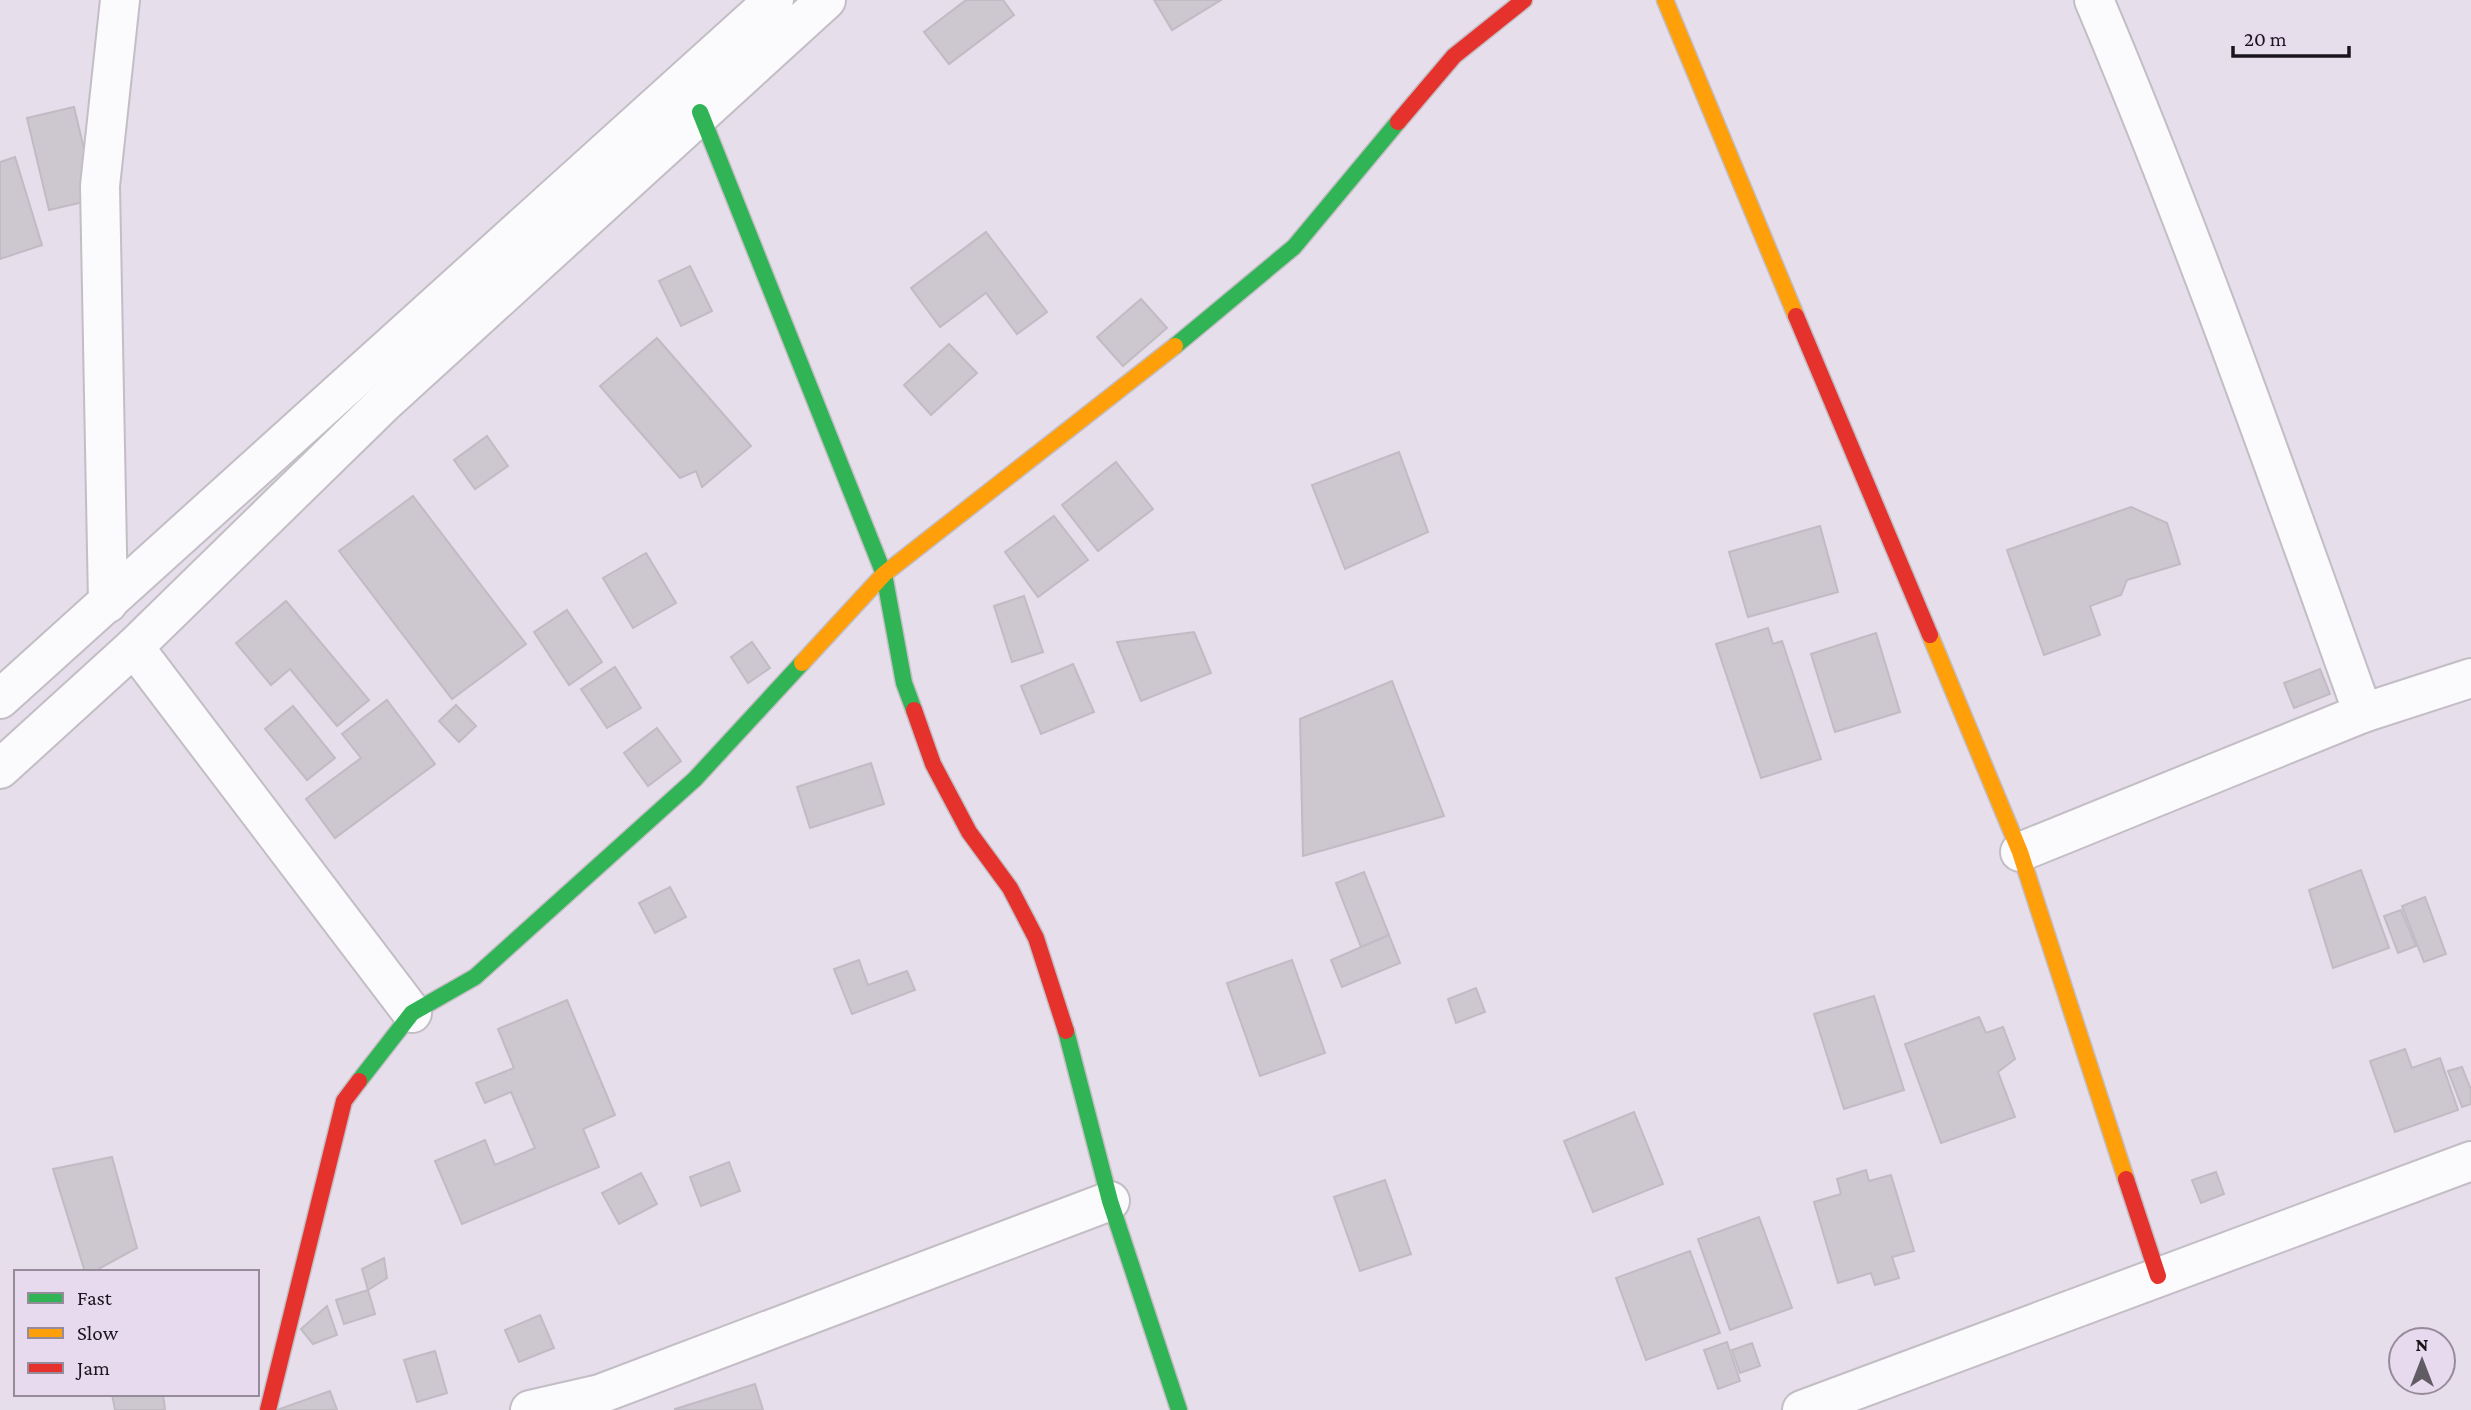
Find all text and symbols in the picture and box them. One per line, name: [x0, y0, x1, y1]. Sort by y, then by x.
scale bar: [2233, 14, 2348, 58]
text: 20 m: [2244, 27, 2287, 51]
legend: [14, 1270, 259, 1396]
text: Fast: [77, 1286, 113, 1310]
text: Slow: [77, 1321, 119, 1345]
north arrow: [2387, 1326, 2457, 1396]
text: N: [2416, 1334, 2429, 1355]
text: Jam: [75, 1356, 110, 1380]

